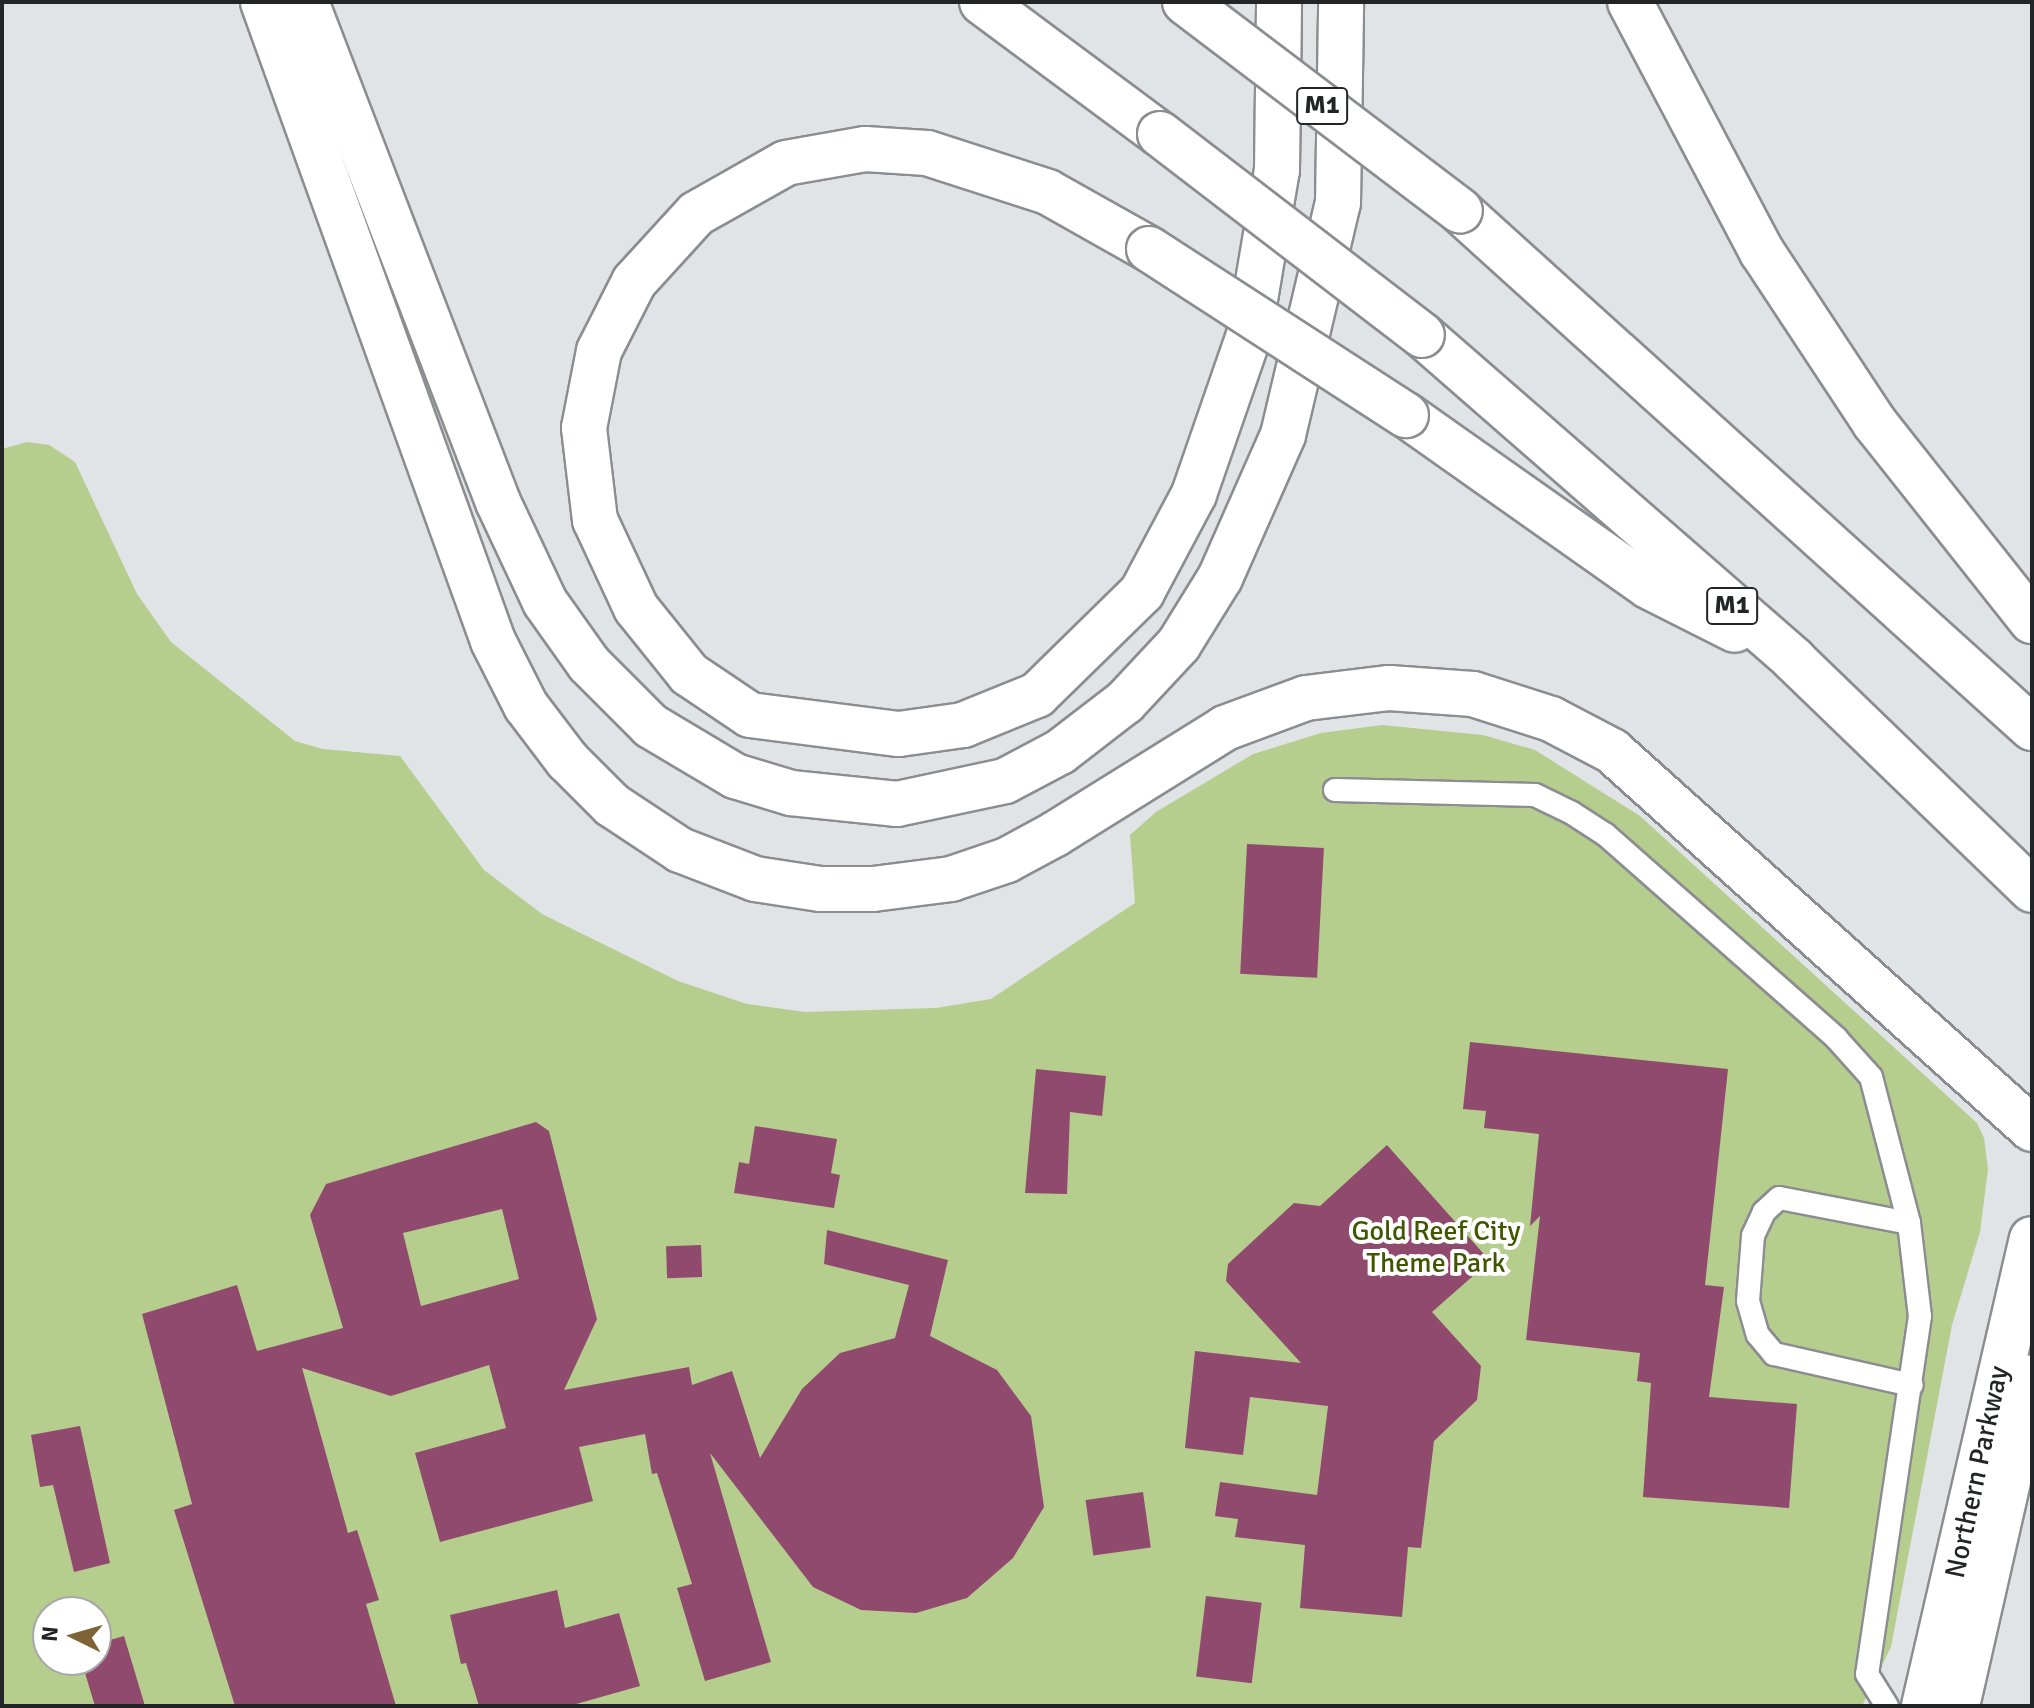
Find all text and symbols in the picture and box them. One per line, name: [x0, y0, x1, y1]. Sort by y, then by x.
road number: M1: [1296, 84, 1348, 128]
road number: M1: [1706, 584, 1758, 628]
park label: Gold Reef City Theme Park: [1352, 1214, 1520, 1280]
street label: Northern Parkway: [1938, 1363, 2016, 1581]
north arrow: [32, 1596, 112, 1676]
text: N: [35, 1625, 64, 1643]

